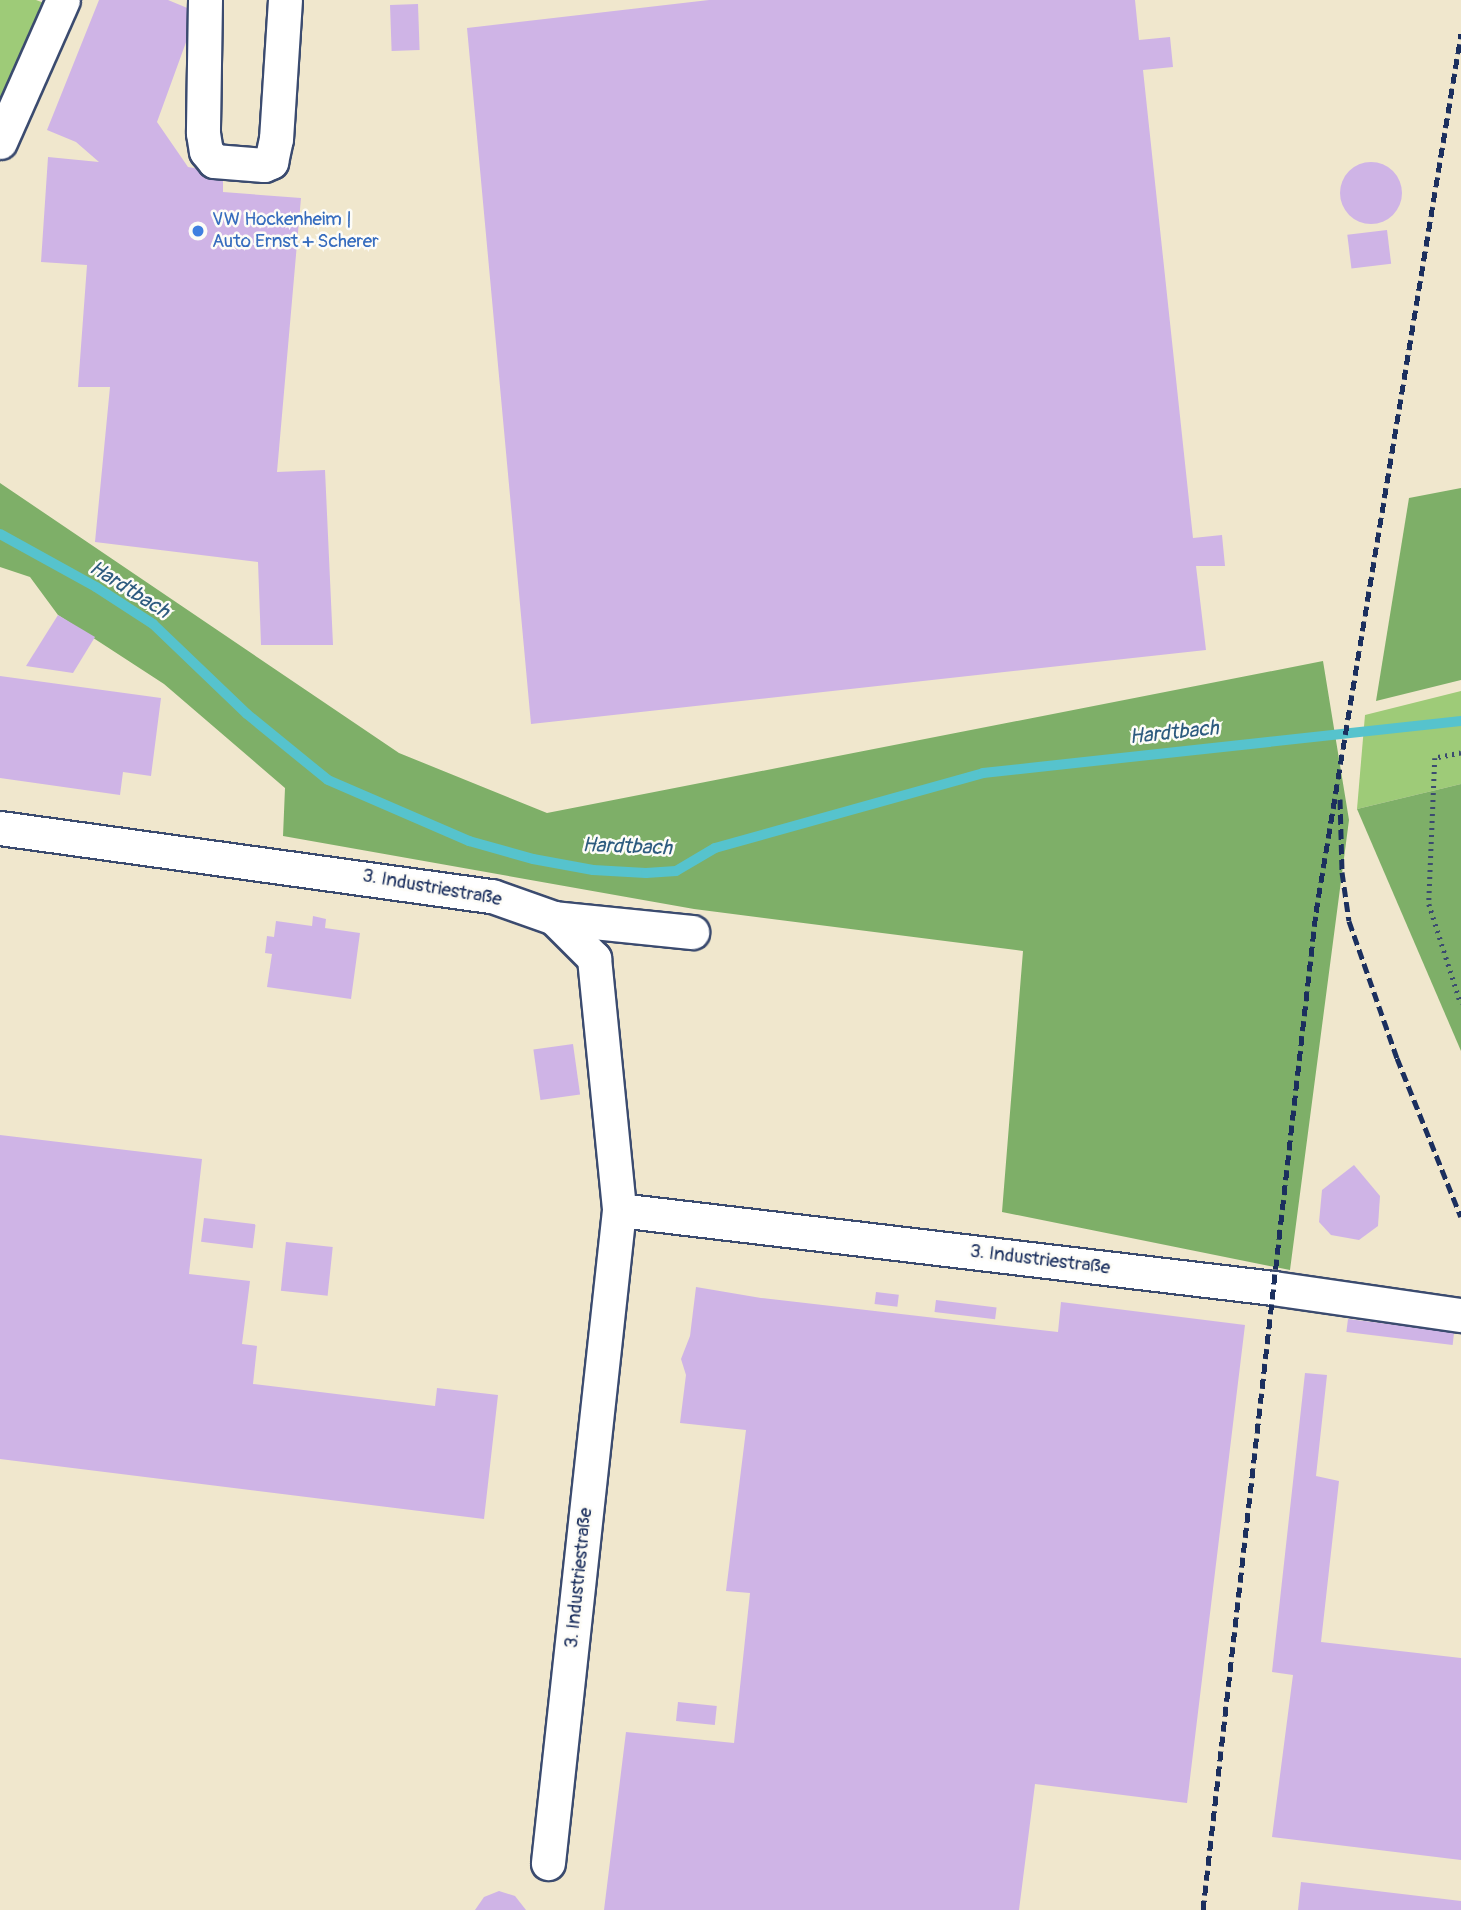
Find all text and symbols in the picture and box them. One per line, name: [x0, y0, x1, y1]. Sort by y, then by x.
place label: VW Hockenheim | Auto Ernst + Scherer: [212, 209, 379, 253]
marker: VW Hockenheim | Auto Ernst + Scherer: [190, 223, 206, 239]
water label: Hardtbach: [84, 556, 174, 624]
water label: Hardtbach: [1128, 716, 1220, 750]
water label: Hardtbach: [582, 833, 672, 861]
street label: 3. Industriestraße: [361, 865, 503, 911]
street label: 3. Industriestraße: [969, 1240, 1111, 1280]
street label: 3. Industriestraße: [560, 1507, 598, 1649]

